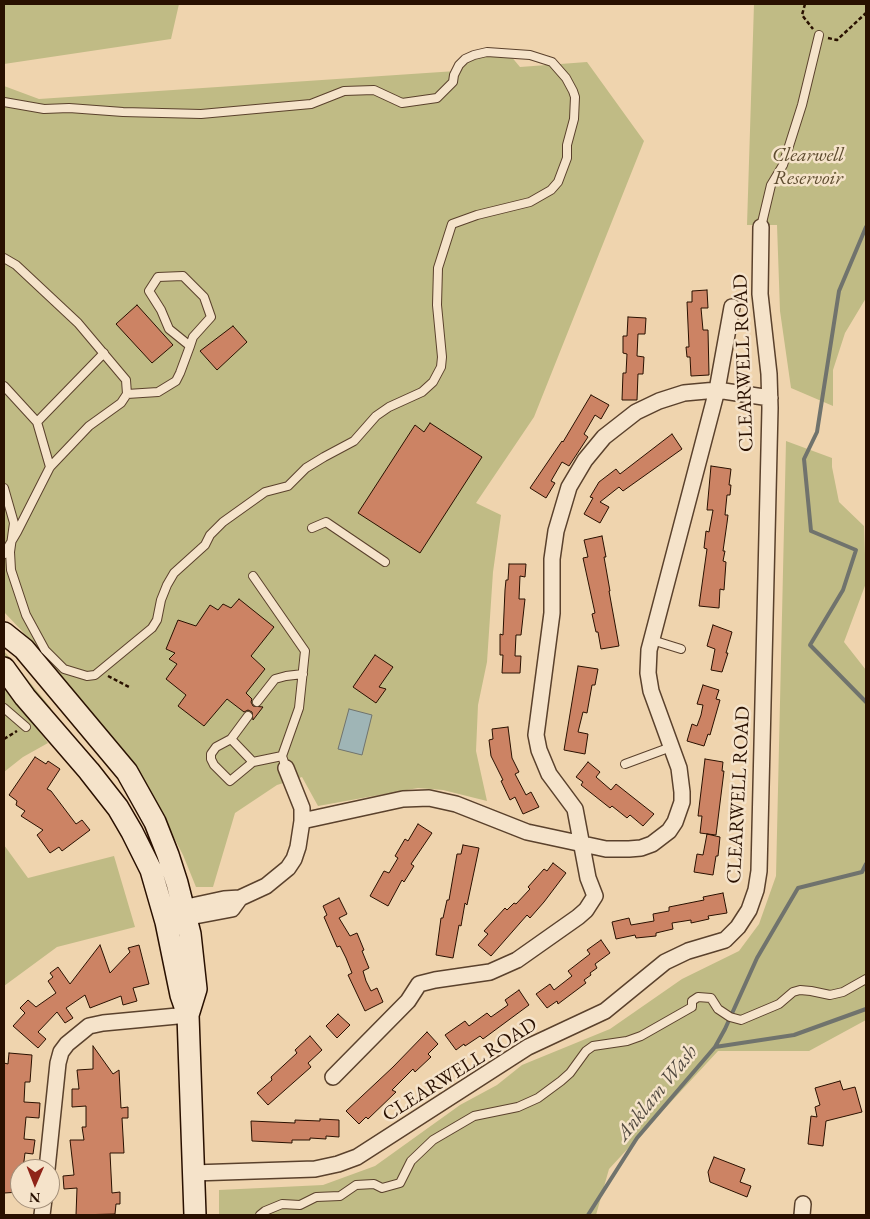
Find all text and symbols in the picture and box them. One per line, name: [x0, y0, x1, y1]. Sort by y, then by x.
park label: Clearwell Reservoir: [772, 144, 844, 191]
street label: CLEARWELL ROAD: [729, 274, 759, 452]
street label: CLEARWELL ROAD: [722, 706, 756, 884]
street label: CLEARWELL ROAD: [378, 1013, 542, 1127]
water label: Anklam Wash: [611, 1040, 703, 1146]
north arrow: [10, 1159, 60, 1209]
text: N: [29, 1189, 41, 1207]

